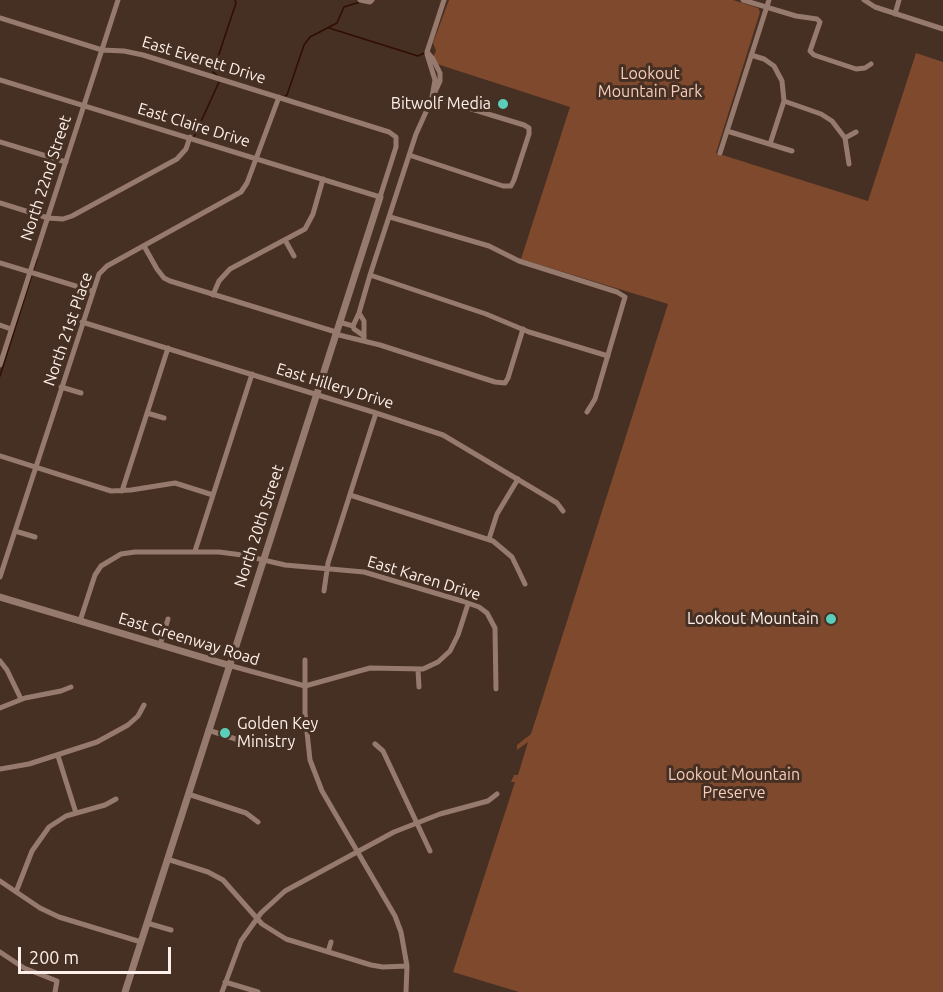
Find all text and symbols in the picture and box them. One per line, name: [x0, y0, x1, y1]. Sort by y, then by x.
street label: East Everett Drive: [140, 32, 268, 88]
park label: Lookout Mountain Park: [598, 64, 702, 102]
place label: Bitwolf Media: [391, 94, 491, 114]
marker: Bitwolf Media: [496, 97, 510, 111]
street label: East Claire Drive: [135, 99, 253, 151]
street label: North 22nd Street: [17, 113, 75, 243]
street label: North 21st Place: [40, 270, 96, 388]
street label: East Hillery Drive: [274, 359, 396, 413]
street label: North 20th Street: [230, 462, 288, 590]
street label: East Karen Drive: [365, 552, 483, 604]
street label: East Greenway Road: [116, 608, 262, 670]
place label: Lookout Mountain: [687, 609, 819, 629]
marker: Lookout Mountain: [824, 612, 838, 626]
place label: Golden Key Ministry: [237, 714, 318, 752]
marker: Golden Key Ministry: [218, 726, 232, 740]
park label: Lookout Mountain Preserve: [668, 765, 800, 803]
scale bar: [21, 935, 174, 973]
text: 200 m: [29, 947, 79, 967]

